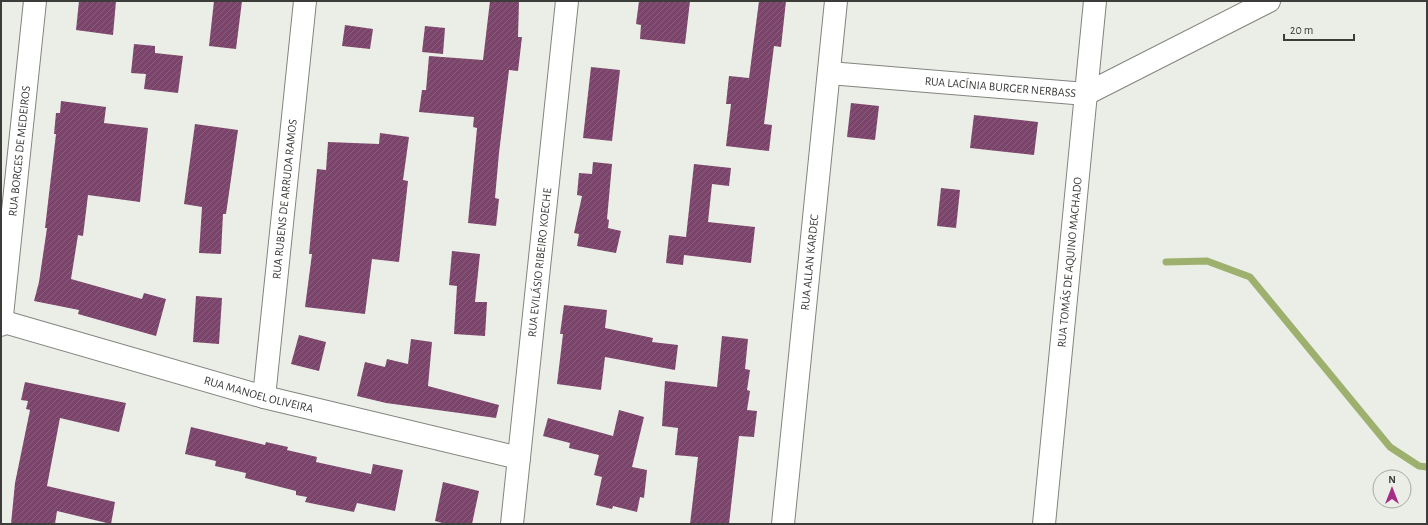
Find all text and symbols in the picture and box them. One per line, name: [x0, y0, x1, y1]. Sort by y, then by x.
scale bar: [1284, 16, 1354, 42]
text: 20 m: [1290, 24, 1313, 36]
street label: RUA LACÍNIA BURGER NERBASS: [924, 75, 1077, 99]
street label: RUA BORGES DE MEDEIROS: [6, 85, 32, 217]
street label: RUA RUBENS DE ARRUDA RAMOS: [270, 118, 299, 280]
street label: RUA TOMÁS DE AQUINO MACHADO: [1055, 176, 1084, 348]
street label: RUA EVILÁSIO RIBEIRO KOECHE: [526, 187, 553, 338]
street label: RUA ALLAN KARDEC: [799, 214, 820, 311]
street label: RUA MANOEL OLIVEIRA: [203, 374, 315, 415]
north arrow: [1372, 469, 1412, 509]
text: N: [1388, 474, 1396, 485]

